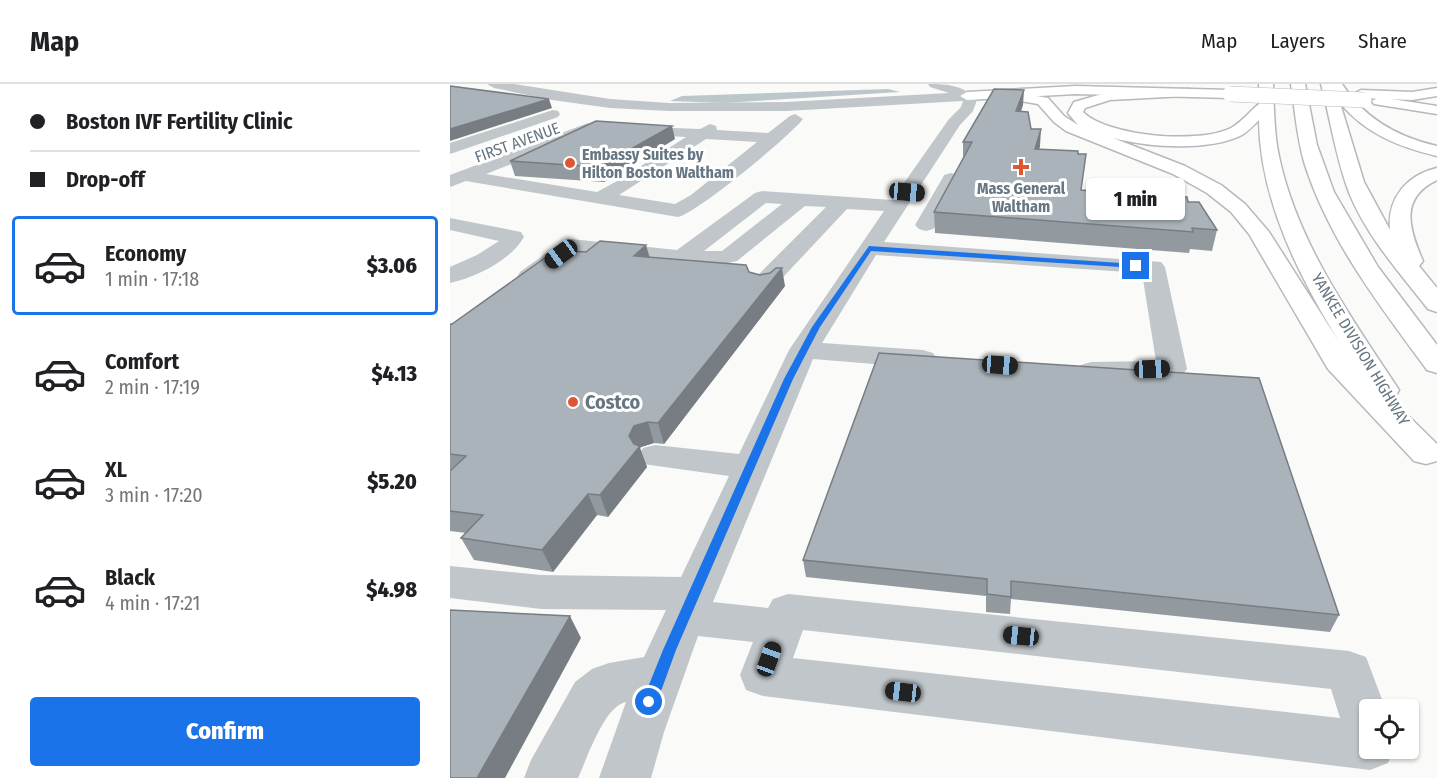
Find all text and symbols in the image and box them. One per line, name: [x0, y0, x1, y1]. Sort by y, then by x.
text: Map: [30, 25, 79, 58]
text: Map: [1201, 28, 1237, 54]
text: Layers: [1270, 28, 1325, 54]
text: Share: [1358, 28, 1407, 54]
text: Boston IVF Fertility Clinic: [66, 108, 292, 135]
street label: FIRST AVENUE: [472, 118, 562, 167]
place label: Embassy Suites by Hilton Boston Waltham: [582, 145, 734, 182]
marker: Embassy Suites by Hilton Boston Waltham: [563, 156, 577, 170]
marker: Mass General Waltham: [1012, 158, 1030, 176]
text: Drop-off: [66, 166, 145, 193]
place label: Mass General Waltham: [977, 179, 1066, 216]
callout: 1 min: [1086, 179, 1186, 221]
car: [888, 181, 926, 203]
text: 1 min: [1114, 187, 1157, 211]
car: [541, 236, 581, 272]
icon: car: [33, 239, 87, 293]
text: Economy: [105, 240, 186, 267]
text: $3.06: [367, 252, 417, 279]
route end: [1122, 252, 1149, 279]
text: 1 min · 17:18: [105, 267, 199, 291]
street label: YANKEE DIVISION HIGHWAY: [1308, 270, 1414, 429]
icon: car: [33, 347, 87, 401]
text: Comfort: [105, 348, 179, 375]
car: [981, 355, 1019, 375]
car: [1134, 359, 1170, 379]
text: $4.13: [371, 360, 417, 387]
text: 2 min · 17:19: [105, 375, 200, 399]
place label: Costco: [585, 390, 641, 414]
marker: Costco: [566, 395, 580, 409]
icon: car: [33, 455, 87, 509]
text: XL: [105, 456, 127, 483]
text: $5.20: [367, 468, 417, 495]
text: 3 min · 17:20: [105, 483, 203, 507]
icon: car: [33, 563, 87, 617]
text: Black: [105, 564, 155, 591]
text: $4.98: [366, 576, 417, 603]
text: 4 min · 17:21: [105, 591, 200, 615]
car: [1002, 625, 1040, 647]
car: [754, 639, 784, 679]
car: [884, 681, 922, 703]
route start: [635, 688, 662, 715]
button: Confirm: [30, 697, 420, 766]
map controls: [1359, 699, 1419, 759]
button: locate: [1359, 699, 1419, 759]

